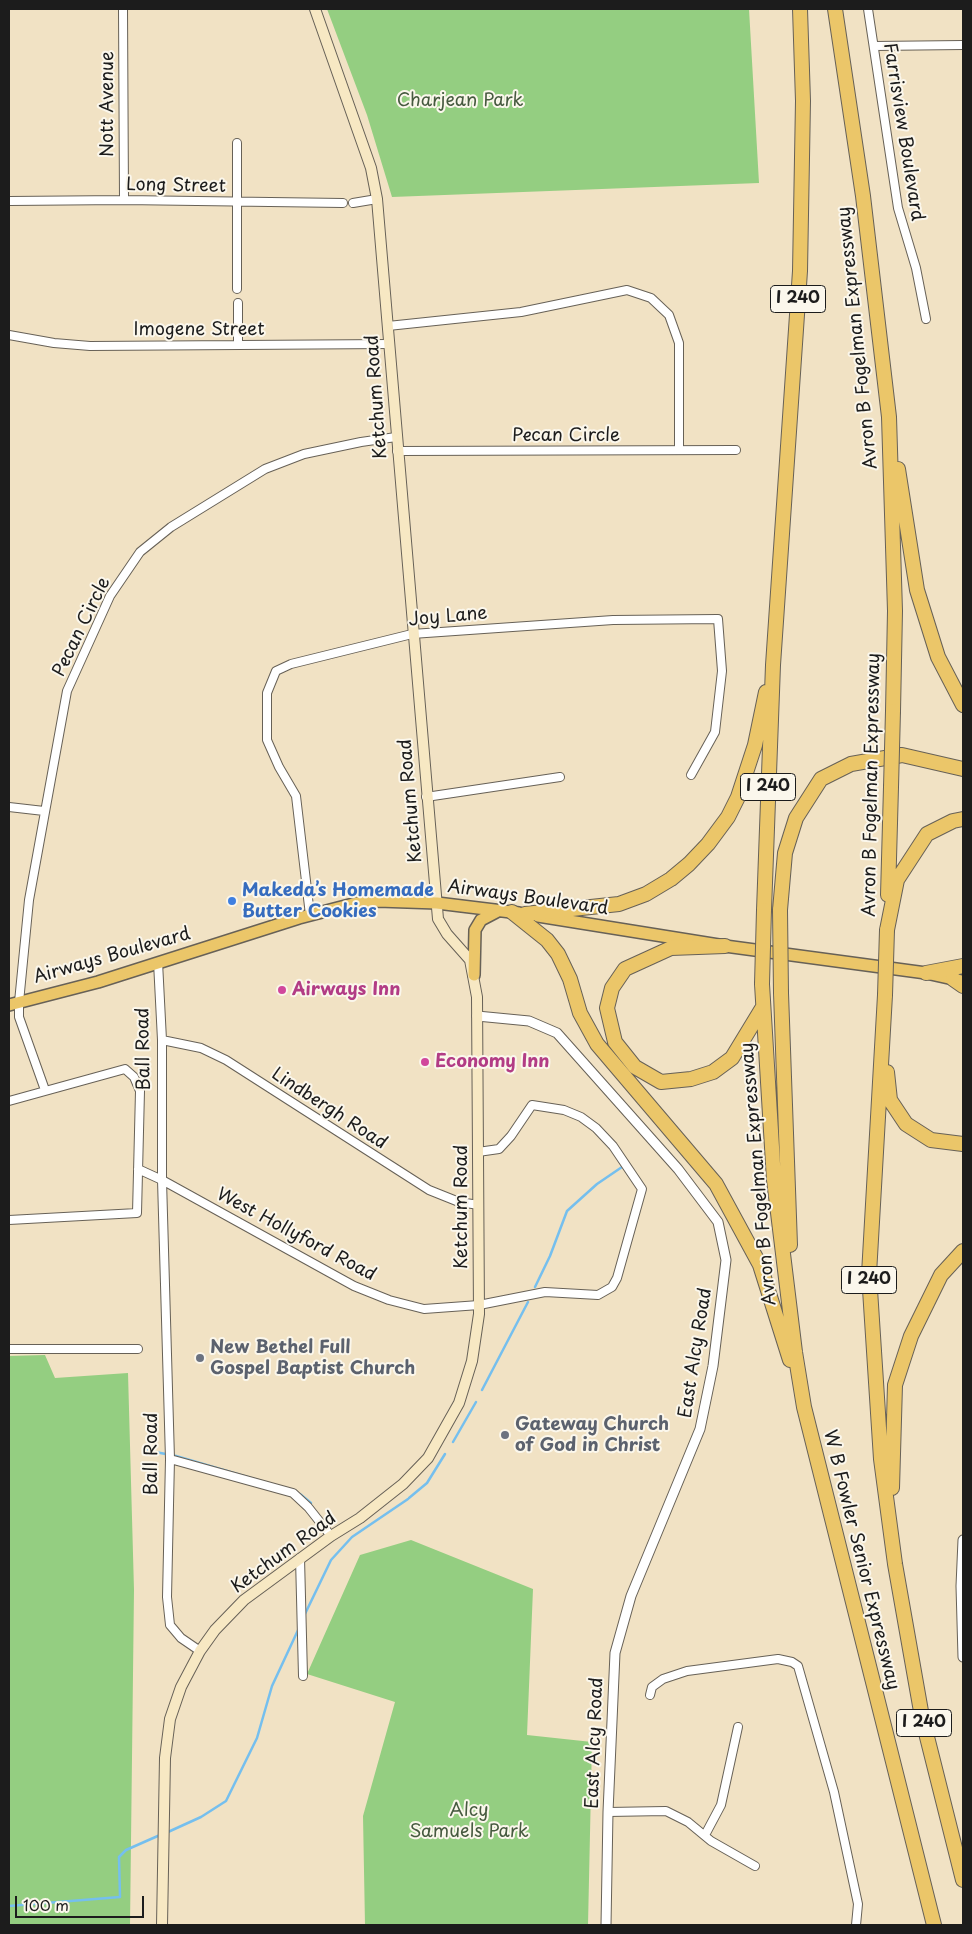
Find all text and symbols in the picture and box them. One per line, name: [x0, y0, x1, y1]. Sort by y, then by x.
street label: Farrisview Boulevard: [878, 41, 928, 223]
street label: Nott Avenue: [97, 51, 119, 157]
park label: Charjean Park: [397, 90, 523, 112]
street label: Long Street: [126, 174, 226, 198]
street label: Avron B Fogelman Expressway: [833, 206, 883, 470]
road number: I 240: [770, 286, 826, 312]
street label: Imogene Street: [133, 319, 265, 341]
street label: Ketchum Road: [362, 334, 392, 460]
street label: Pecan Circle: [512, 425, 620, 447]
street label: Pecan Circle: [49, 574, 115, 680]
street label: Joy Lane: [408, 603, 488, 631]
street label: Avron B Fogelman Expressway: [859, 653, 885, 917]
street label: Ketchum Road: [395, 738, 427, 864]
road number: I 240: [740, 774, 796, 800]
street label: Airways Boulevard: [446, 876, 610, 920]
place label: Makeda’s Homemade Butter Cookies: [242, 880, 434, 922]
marker: Makeda’s Homemade Butter Cookies: [226, 895, 238, 907]
street label: Airways Boulevard: [31, 923, 193, 989]
place label: Airways Inn: [292, 979, 400, 1001]
marker: Airways Inn: [276, 984, 288, 996]
street label: Ball Road: [132, 1007, 156, 1091]
street label: Avron B Fogelman Expressway: [737, 1042, 781, 1306]
place label: Economy Inn: [435, 1051, 550, 1073]
marker: Economy Inn: [419, 1056, 431, 1068]
street label: Lindbergh Road: [267, 1064, 391, 1154]
street label: Ketchum Road: [451, 1145, 473, 1269]
street label: West Hollyford Road: [213, 1184, 379, 1286]
road number: I 240: [842, 1266, 896, 1294]
street label: East Alcy Road: [675, 1286, 717, 1420]
place label: New Bethel Full Gospel Baptist Church: [210, 1337, 415, 1380]
marker: New Bethel Full Gospel Baptist Church: [194, 1352, 206, 1364]
street label: Ball Road: [141, 1412, 163, 1496]
place label: Gateway Church of God in Christ: [515, 1414, 669, 1456]
street label: W B Fowler Senior Expressway: [818, 1428, 904, 1692]
marker: Gateway Church of God in Christ: [499, 1429, 511, 1441]
street label: Ketchum Road: [227, 1508, 341, 1598]
street label: East Alcy Road: [582, 1677, 608, 1809]
road number: I 240: [896, 1710, 952, 1736]
park label: Alcy Samuels Park: [409, 1800, 529, 1842]
scale bar: [18, 1886, 146, 1918]
text: 100 m: [23, 1893, 69, 1916]

